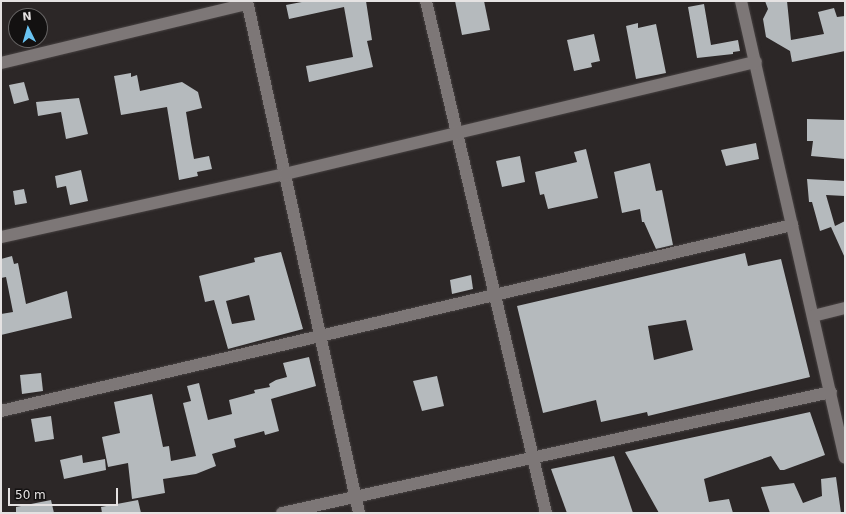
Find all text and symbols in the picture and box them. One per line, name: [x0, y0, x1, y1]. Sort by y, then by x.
north arrow: [8, 8, 48, 48]
text: N: [22, 10, 32, 23]
scale bar: [10, 480, 120, 506]
text: 50 m: [15, 488, 46, 502]

